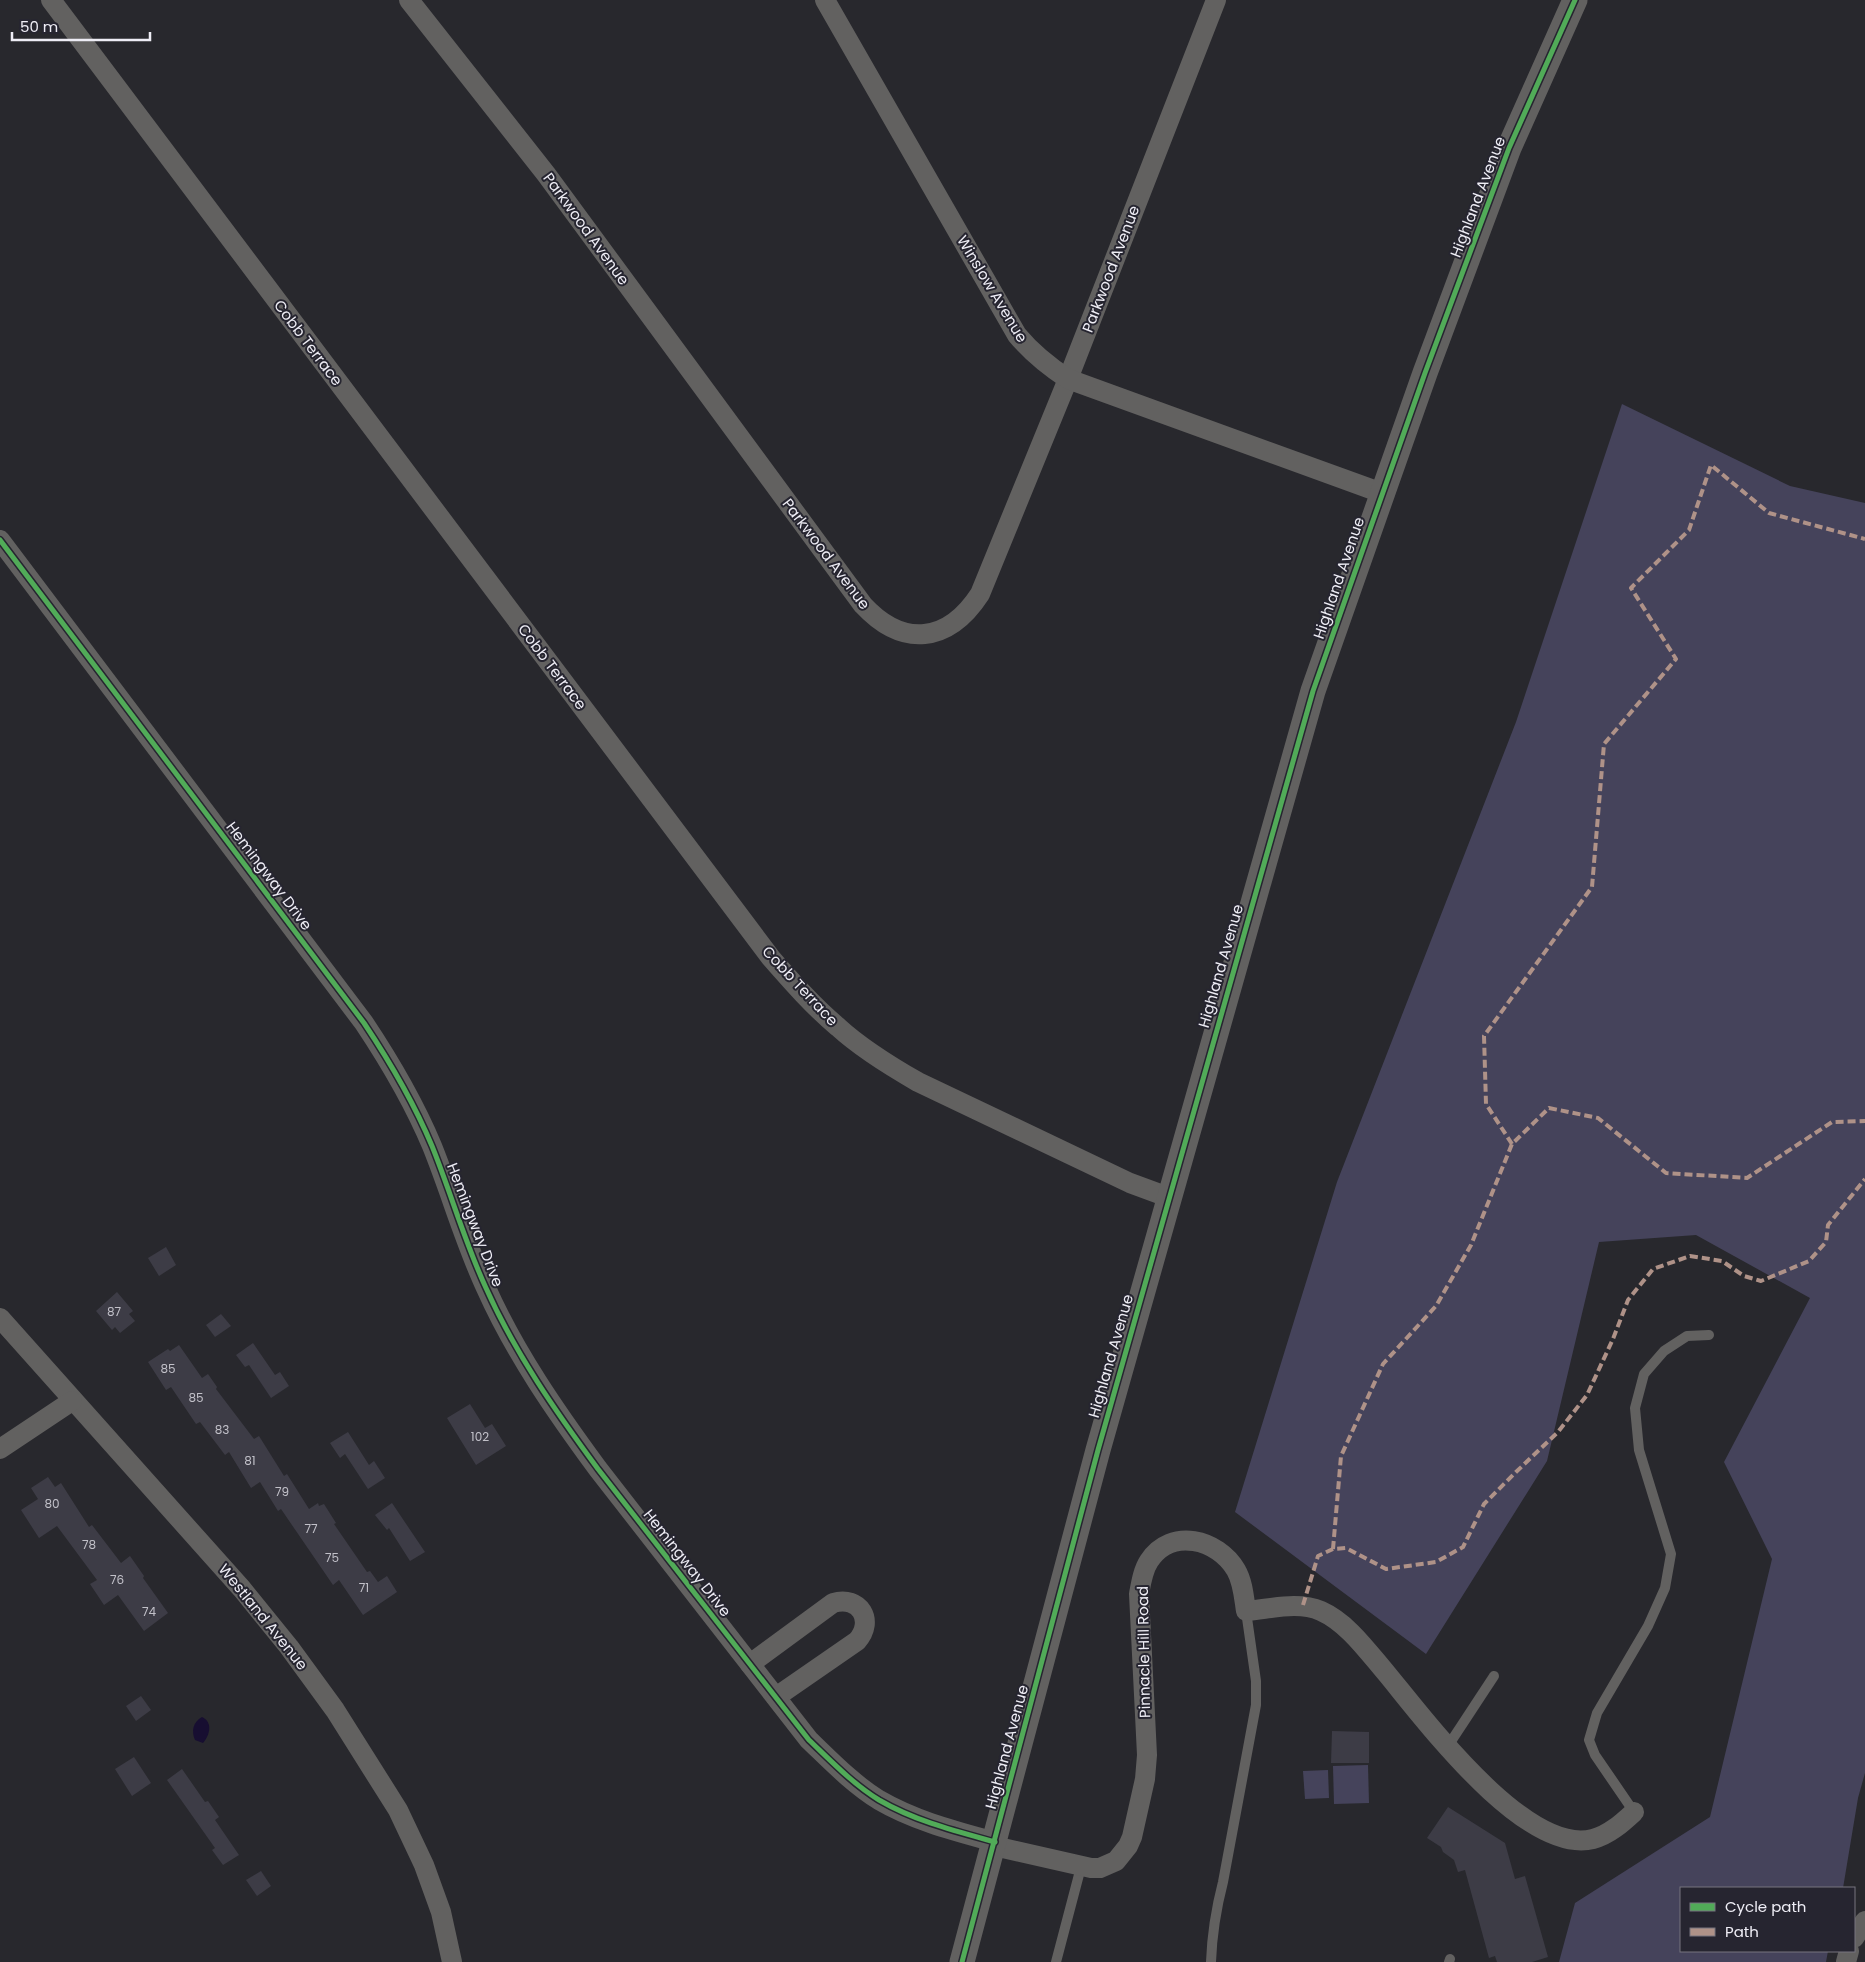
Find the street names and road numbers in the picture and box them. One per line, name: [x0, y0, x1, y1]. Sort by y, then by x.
street label: Highland Avenue: [1445, 133, 1510, 260]
street label: Parkwood Avenue: [538, 168, 634, 289]
street label: Parkwood Avenue: [1077, 202, 1144, 335]
street label: Winslow Avenue: [952, 231, 1033, 346]
street label: Cobb Terrace: [269, 295, 348, 390]
street label: Parkwood Avenue: [778, 494, 875, 614]
street label: Highland Avenue: [1308, 514, 1369, 642]
street label: Cobb Terrace: [513, 619, 592, 714]
street label: Hemingway Drive: [222, 817, 317, 934]
street label: Highland Avenue: [1193, 902, 1248, 1030]
street label: Cobb Terrace: [758, 941, 843, 1030]
street label: Hemingway Drive: [442, 1160, 509, 1290]
street label: Highland Avenue: [1083, 1292, 1138, 1420]
street label: Hemingway Drive: [639, 1505, 736, 1621]
street label: Westland Avenue: [214, 1559, 313, 1674]
street label: Pinnacle Hill Road: [1132, 1586, 1155, 1718]
street label: Highland Avenue: [980, 1682, 1033, 1811]

